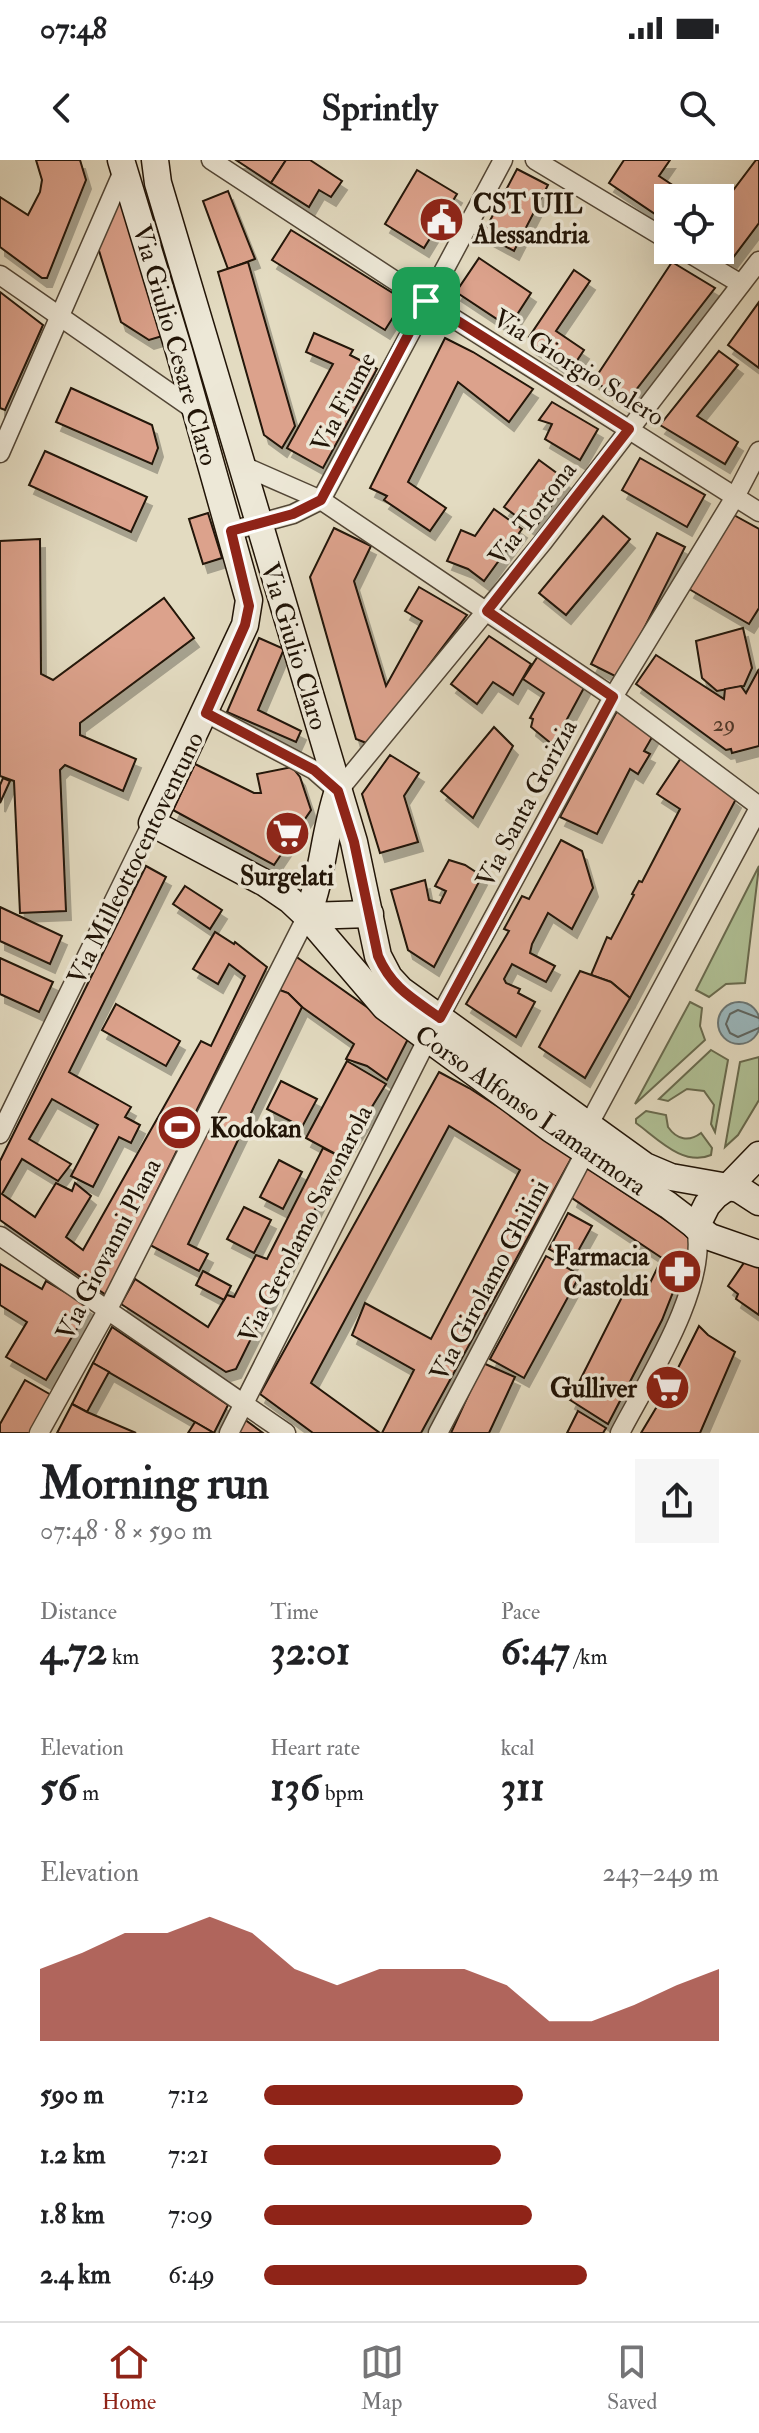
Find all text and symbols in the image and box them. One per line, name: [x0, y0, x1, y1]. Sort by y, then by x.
text: 07:48: [40, 10, 107, 47]
icon: back: [40, 86, 84, 130]
text: Sprintly: [321, 86, 438, 131]
icon: search: [675, 86, 719, 130]
map controls: [654, 184, 734, 264]
button: locate: [654, 184, 734, 264]
place label: CST UIL Alessandria: [472, 189, 590, 251]
public building icon: CST UIL Alessandria: [418, 195, 466, 243]
street label: Via Giulio Cesare Claro: [125, 221, 225, 469]
pin: [392, 267, 460, 335]
icon: arrive: [404, 279, 448, 323]
street label: Via Giorgio Solero: [487, 302, 670, 433]
street label: Via Fiume: [304, 347, 384, 458]
street label: Via Tortona: [482, 454, 584, 573]
street label: Via Giulio Claro: [253, 559, 335, 734]
house number: 29: [713, 710, 735, 738]
street label: Via Santa Gorizia: [469, 714, 585, 893]
street label: Via Milleottocentoventuno: [61, 727, 211, 990]
supermarket icon: Surgelati: [263, 809, 311, 857]
place label: Surgelati: [240, 861, 334, 894]
street label: Corso Alfonso Lamarmora: [408, 1019, 653, 1203]
street label: Via Gerolamo Savonarola: [232, 1100, 380, 1349]
sports icon: Kodokan: [155, 1104, 203, 1152]
place label: Kodokan: [210, 1113, 302, 1145]
street label: Via Giovanni Plana: [49, 1153, 169, 1346]
street label: Via Girolamo Ghilini: [423, 1174, 557, 1387]
place label: Farmacia Castoldi: [554, 1241, 650, 1303]
pharmacy icon: Farmacia Castoldi: [656, 1247, 704, 1295]
supermarket icon: Gulliver: [644, 1364, 692, 1412]
place label: Gulliver: [550, 1373, 637, 1405]
text: Morning run: [40, 1457, 269, 1512]
button: share: [635, 1459, 719, 1543]
text: 07:48 · 8 × 590 m: [40, 1515, 212, 1547]
text: Distance: [40, 1598, 117, 1626]
text: Time: [270, 1598, 318, 1626]
text: Pace: [501, 1598, 540, 1626]
text: 4.72: [40, 1626, 107, 1677]
text: 32:01: [270, 1626, 350, 1677]
text: 6:47: [501, 1626, 570, 1677]
text: km: [107, 1643, 139, 1671]
text: /km: [570, 1643, 608, 1671]
text: Elevation: [40, 1734, 124, 1762]
text: Heart rate: [270, 1734, 360, 1762]
text: kcal: [501, 1734, 534, 1762]
text: 56: [40, 1762, 78, 1813]
text: 136: [270, 1762, 320, 1813]
text: 311: [501, 1762, 545, 1813]
text: m: [78, 1779, 99, 1807]
text: bpm: [320, 1779, 364, 1807]
text: Elevation: [40, 1857, 139, 1889]
text: 243–249 m: [603, 1857, 719, 1889]
text: 590 m: [40, 2079, 104, 2111]
text: 7:12: [168, 2079, 209, 2111]
text: 1.2 km: [40, 2139, 106, 2171]
text: 7:21: [168, 2139, 209, 2171]
text: 1.8 km: [40, 2199, 105, 2231]
text: 7:09: [168, 2199, 213, 2231]
text: 2.4 km: [40, 2259, 111, 2291]
text: 6:49: [168, 2259, 215, 2291]
tab: Home: [102, 2340, 156, 2416]
tab: Map: [360, 2340, 404, 2416]
tab: Saved: [607, 2340, 657, 2416]

